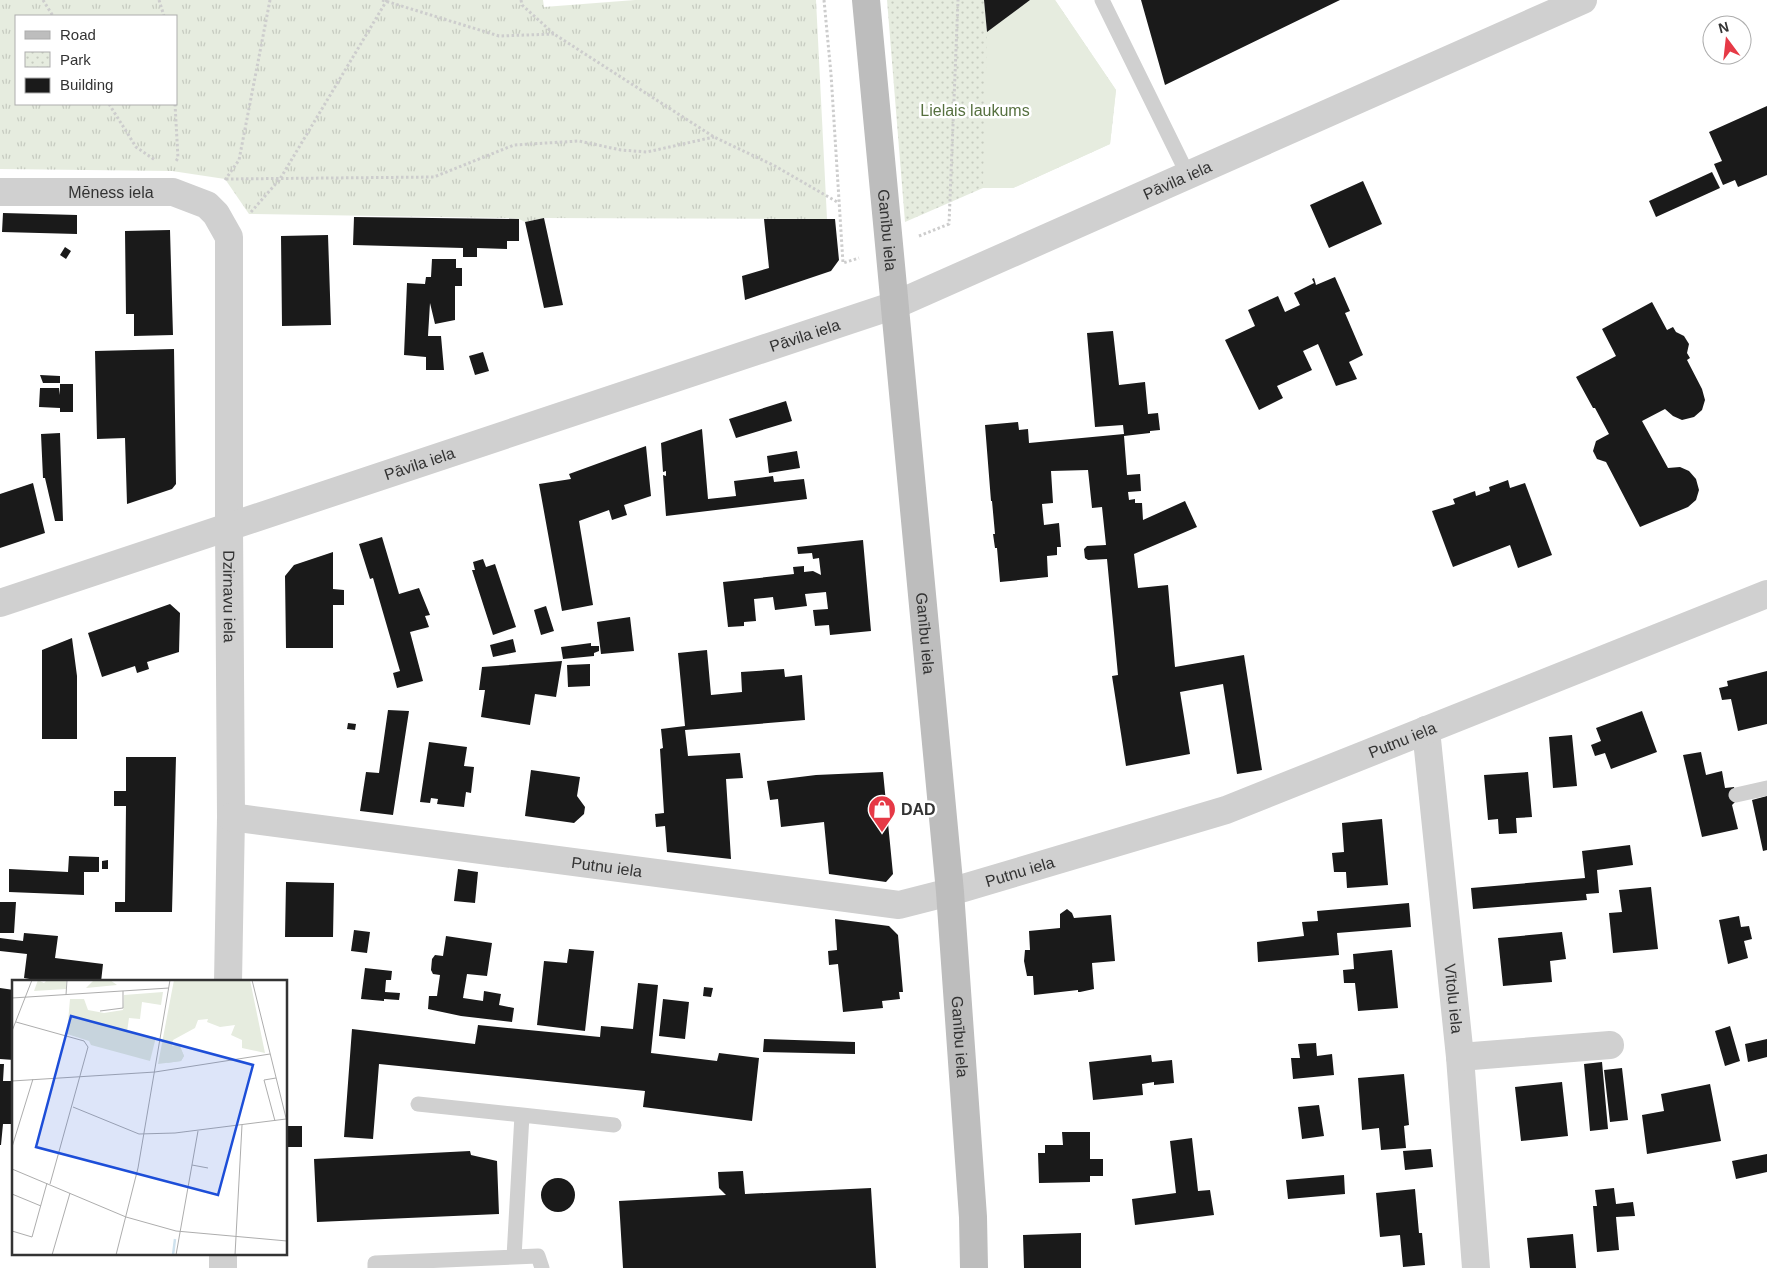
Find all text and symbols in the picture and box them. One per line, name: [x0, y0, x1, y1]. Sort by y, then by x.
legend: [15, 15, 178, 105]
north arrow: [1702, 15, 1752, 65]
text: N: [1717, 18, 1731, 36]
text: Road: [60, 26, 96, 43]
text: Park: [60, 51, 91, 68]
text: Building: [60, 76, 113, 93]
park label: Lielais laukums: [920, 102, 1030, 119]
street label: Pāvila iela: [1141, 158, 1214, 203]
street label: Mēness iela: [68, 184, 154, 201]
street label: Ganību iela: [875, 188, 899, 272]
street label: Pāvila iela: [767, 316, 842, 355]
street label: Pāvila iela: [382, 444, 457, 483]
street label: Dzirnavu iela: [220, 550, 238, 643]
street label: Ganību iela: [913, 592, 937, 675]
street label: Putnu iela: [1366, 719, 1439, 761]
shop icon: DAD: [867, 794, 897, 833]
place label: DAD: [901, 801, 936, 818]
street label: Putnu iela: [983, 853, 1056, 890]
street label: Putnu iela: [570, 854, 643, 880]
street label: Vītolu iela: [1441, 963, 1466, 1035]
inset map: [12, 980, 288, 1256]
street label: Ganību iela: [948, 995, 971, 1078]

